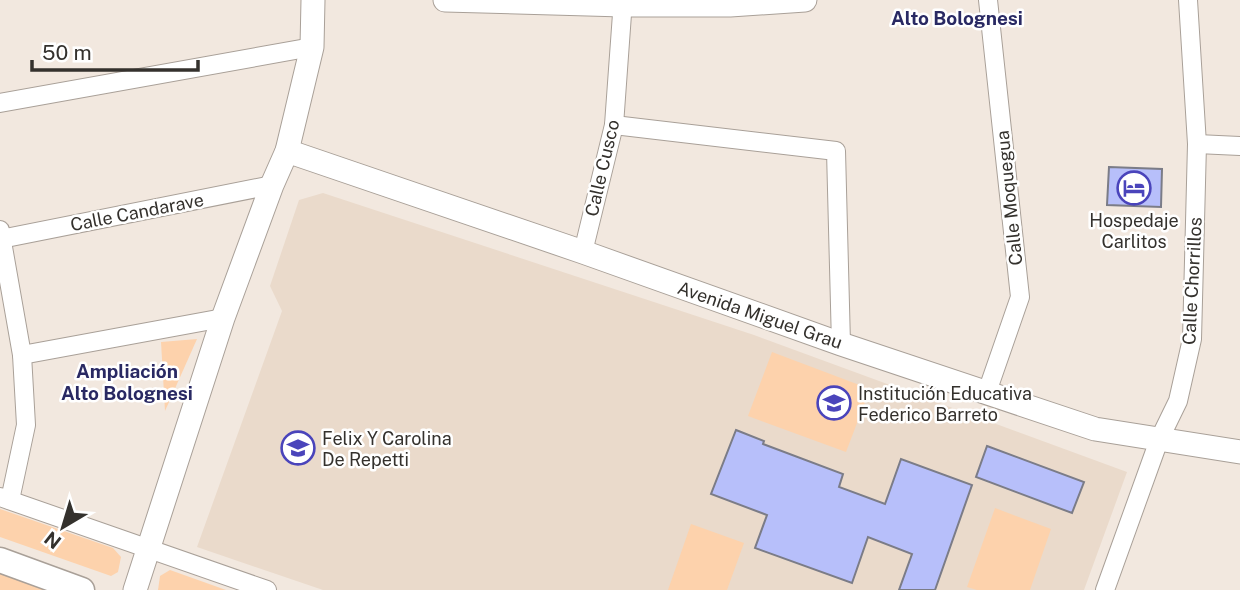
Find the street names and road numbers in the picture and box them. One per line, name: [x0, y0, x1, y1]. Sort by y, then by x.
street label: Calle Cusco: [581, 118, 623, 218]
street label: Calle Moquegua: [991, 130, 1027, 266]
street label: Calle Candarave: [68, 189, 206, 235]
street label: Calle Chorrillos: [1178, 217, 1206, 345]
street label: Avenida Miguel Grau: [675, 277, 845, 353]

